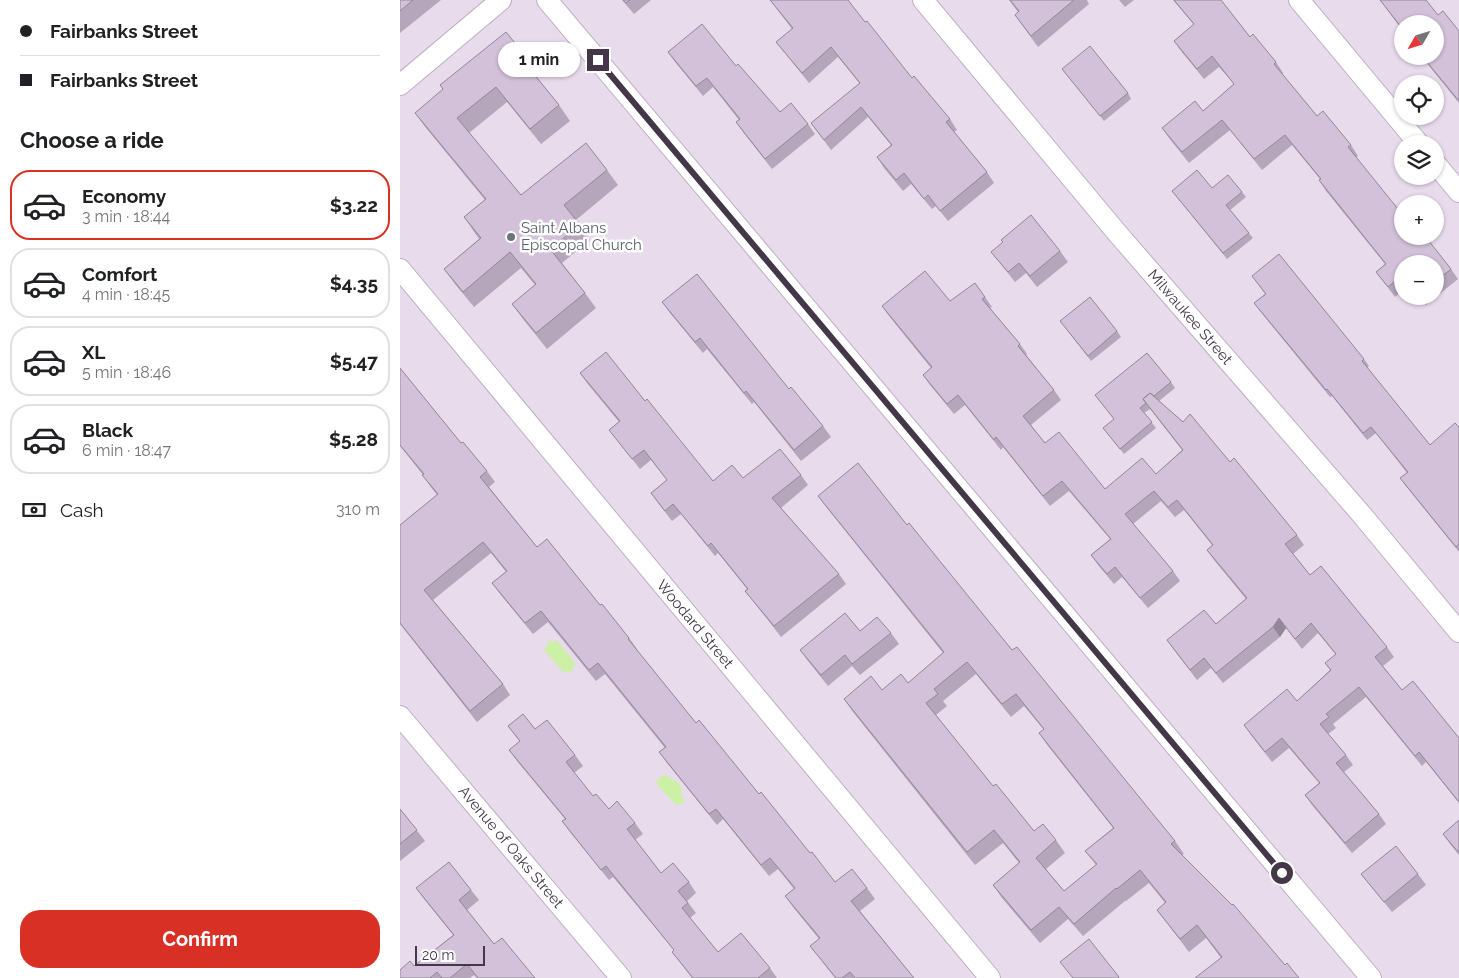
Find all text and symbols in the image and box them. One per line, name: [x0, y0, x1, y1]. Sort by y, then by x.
north arrow: [1394, 15, 1444, 65]
map controls: [1394, 15, 1444, 305]
text: Fairbanks Street: [50, 20, 198, 42]
callout: 1 min: [498, 42, 580, 78]
route end: [587, 49, 609, 71]
text: 1 min: [519, 50, 559, 69]
text: Fairbanks Street: [50, 69, 198, 91]
button: locate: [1394, 75, 1444, 125]
text: Choose a ride: [20, 127, 164, 153]
button: layers: [1394, 135, 1444, 185]
icon: car: [22, 183, 67, 228]
text: Economy: [82, 185, 166, 207]
text: $3.22: [330, 194, 378, 216]
button: +: [1394, 195, 1444, 245]
text: 3 min · 18:44: [82, 207, 170, 226]
place label: Saint Albans Episcopal Church: [521, 219, 642, 254]
marker: Saint Albans Episcopal Church: [505, 231, 517, 243]
button: −: [1394, 255, 1444, 305]
icon: car: [22, 261, 67, 306]
text: Comfort: [82, 263, 157, 285]
street label: Milwaukee Street: [1144, 266, 1236, 368]
text: $4.35: [330, 272, 378, 294]
text: 4 min · 18:45: [82, 285, 170, 304]
icon: car: [22, 339, 67, 384]
text: XL: [82, 341, 105, 363]
text: $5.47: [330, 350, 378, 372]
text: 5 min · 18:46: [82, 363, 171, 382]
icon: car: [22, 417, 67, 462]
text: Black: [82, 419, 133, 441]
text: $5.28: [329, 428, 378, 450]
text: 6 min · 18:47: [82, 441, 171, 460]
icon: cash: [20, 496, 48, 524]
text: Cash: [60, 499, 104, 521]
text: 310 m: [336, 500, 380, 519]
street label: Woodard Street: [653, 576, 737, 672]
street label: Avenue of Oaks Street: [455, 782, 567, 912]
route start: [1271, 862, 1293, 884]
button: Confirm: [20, 910, 380, 968]
scale bar: [415, 943, 485, 966]
text: 20 m: [422, 947, 454, 963]

